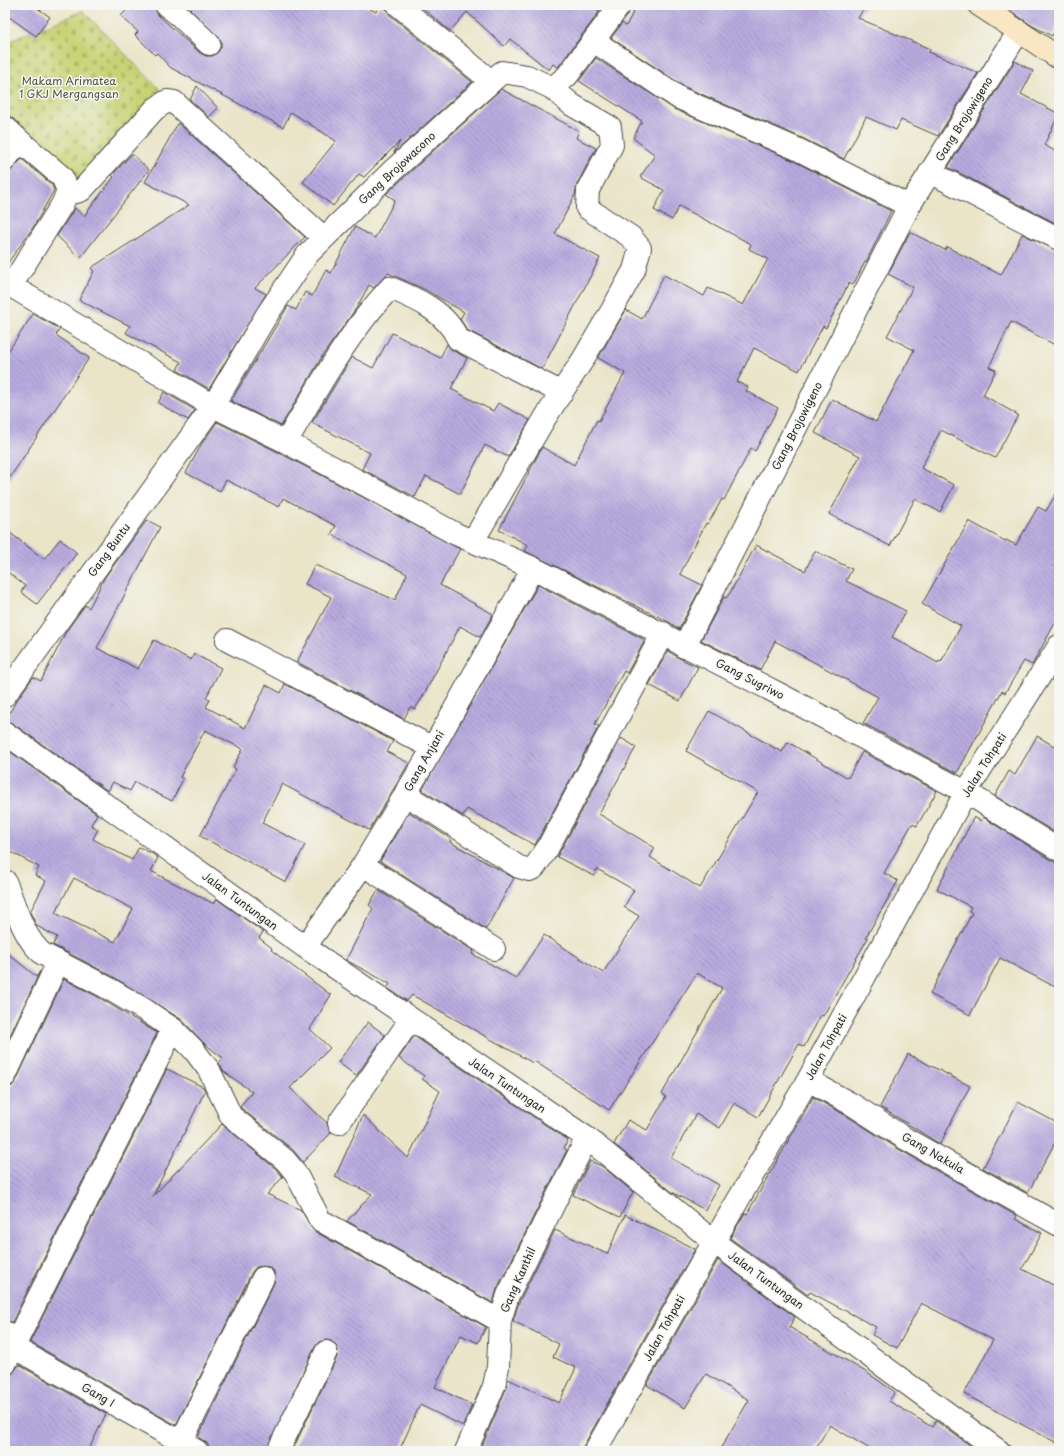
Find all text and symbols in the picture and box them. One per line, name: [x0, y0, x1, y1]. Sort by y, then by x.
park label: Makam Arimatea 1 GKJ Mergangsan: [19, 72, 119, 102]
street label: Gang Brojowigeno: [931, 73, 997, 164]
street label: Gang Brojowacono: [354, 127, 439, 208]
street label: Gang Brojowigeno: [767, 379, 826, 473]
street label: Gang Buntu: [83, 519, 134, 580]
street label: Gang Sugriwo: [713, 654, 787, 703]
street label: Gang Anjani: [399, 727, 448, 795]
street label: Jalan Tohpati: [957, 729, 1010, 800]
street label: Jalan Tuntungan: [199, 867, 282, 934]
street label: Jalan Tohpati: [800, 1011, 851, 1083]
street label: Jalan Tuntungan: [465, 1052, 549, 1117]
street label: Gang Nakula: [899, 1128, 968, 1178]
street label: Gang Kanthil: [496, 1244, 540, 1315]
street label: Jalan Tuntungan: [725, 1246, 808, 1313]
street label: Jalan Tohpati: [638, 1292, 689, 1364]
street label: Gang I: [78, 1378, 118, 1411]

